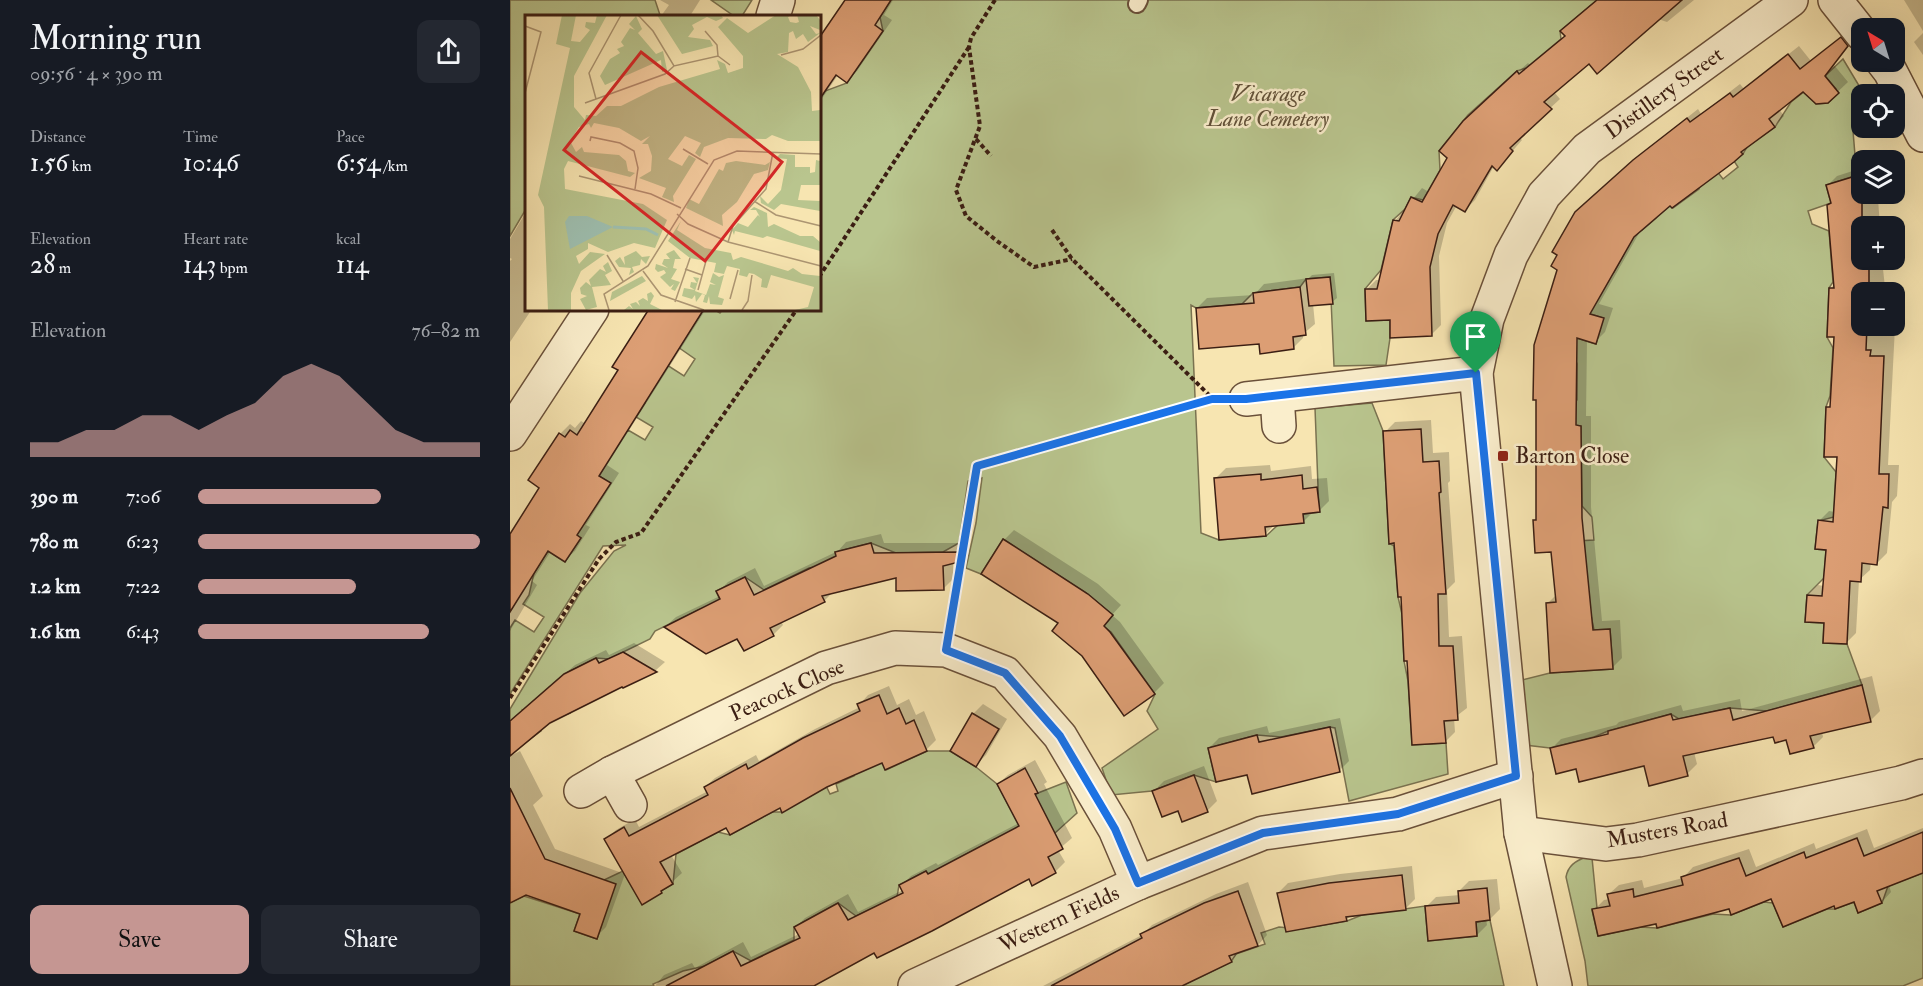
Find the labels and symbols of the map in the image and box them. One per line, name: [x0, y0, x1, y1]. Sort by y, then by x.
inset map: [525, 15, 820, 310]
north arrow: [1851, 18, 1905, 72]
street label: Distillery Street: [1599, 40, 1729, 146]
park label: Vicarage Lane Cemetery: [1206, 80, 1330, 133]
pin: [1450, 311, 1501, 373]
place label: Barton Close: [1515, 442, 1629, 470]
marker: Barton Close: [1496, 449, 1510, 463]
street label: Peacock Close: [725, 652, 849, 728]
street label: Musters Road: [1604, 806, 1730, 854]
street label: Western Fields: [993, 879, 1124, 960]

